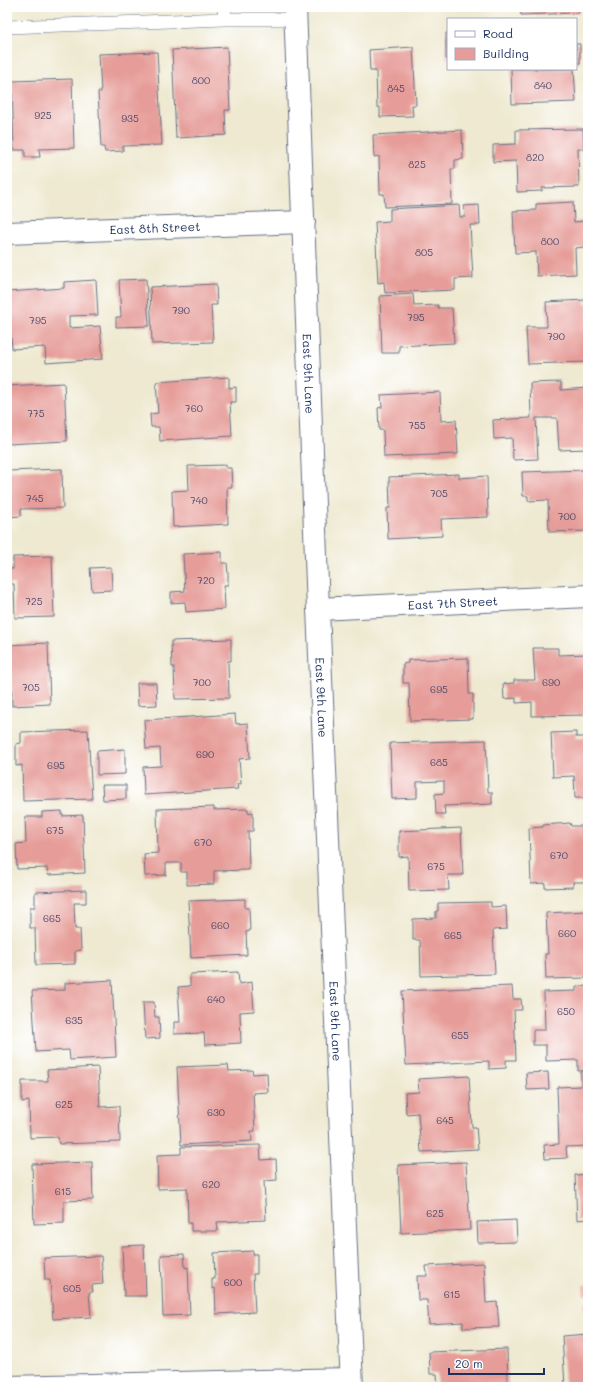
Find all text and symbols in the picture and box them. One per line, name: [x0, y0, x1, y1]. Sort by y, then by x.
legend: [447, 18, 577, 70]
text: Road: [483, 25, 513, 41]
text: Building: [483, 45, 529, 61]
house number: 800: [192, 73, 210, 87]
house number: 840: [534, 78, 552, 92]
house number: 845: [387, 81, 405, 95]
house number: 925: [34, 108, 52, 122]
house number: 935: [121, 111, 139, 125]
house number: 820: [526, 150, 544, 164]
house number: 825: [408, 157, 426, 171]
street label: East 8th Street: [109, 218, 201, 237]
house number: 800: [541, 234, 559, 248]
house number: 805: [415, 245, 433, 259]
house number: 790: [172, 303, 190, 317]
house number: 795: [407, 310, 425, 324]
house number: 795: [29, 313, 47, 327]
house number: 790: [547, 329, 565, 343]
street label: East 9th Lane: [299, 333, 319, 414]
house number: 760: [185, 401, 203, 415]
house number: 775: [28, 406, 45, 420]
house number: 755: [408, 418, 426, 432]
house number: 705: [430, 486, 448, 500]
house number: 745: [26, 491, 44, 505]
house number: 740: [190, 493, 208, 507]
house number: 700: [558, 509, 576, 523]
house number: 720: [197, 573, 215, 587]
street label: East 7th Street: [407, 592, 498, 613]
house number: 725: [26, 594, 43, 608]
street label: East 9th Lane: [312, 657, 332, 738]
house number: 700: [193, 675, 211, 689]
house number: 690: [542, 675, 560, 689]
house number: 705: [22, 680, 40, 694]
house number: 695: [430, 682, 448, 696]
house number: 690: [196, 747, 214, 761]
house number: 685: [430, 755, 448, 769]
house number: 695: [47, 758, 65, 772]
house number: 675: [46, 823, 64, 837]
house number: 670: [194, 835, 212, 849]
house number: 670: [550, 848, 568, 862]
house number: 675: [427, 859, 445, 873]
house number: 665: [43, 911, 61, 925]
house number: 660: [211, 918, 229, 932]
house number: 660: [558, 926, 576, 940]
house number: 665: [444, 928, 462, 942]
street label: East 9th Lane: [326, 981, 346, 1062]
house number: 640: [207, 992, 225, 1006]
house number: 650: [557, 1004, 575, 1018]
house number: 635: [65, 1013, 83, 1027]
house number: 655: [451, 1028, 469, 1042]
house number: 625: [55, 1097, 73, 1111]
house number: 630: [207, 1105, 225, 1119]
house number: 645: [436, 1113, 454, 1127]
house number: 620: [202, 1177, 220, 1191]
house number: 615: [55, 1184, 71, 1198]
house number: 625: [426, 1206, 444, 1220]
house number: 600: [224, 1275, 242, 1289]
house number: 605: [63, 1281, 81, 1295]
house number: 615: [444, 1287, 460, 1301]
scale bar: [449, 1350, 544, 1376]
text: 20 m: [455, 1355, 483, 1371]

